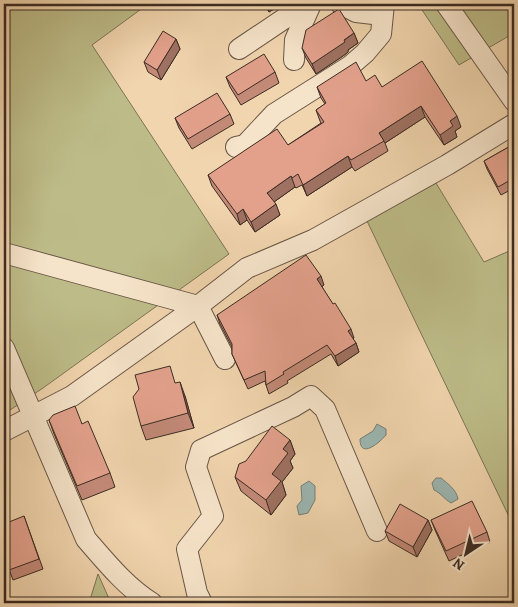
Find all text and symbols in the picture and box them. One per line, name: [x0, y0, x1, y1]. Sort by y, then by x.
north arrow: [440, 530, 490, 580]
text: N: [449, 554, 468, 575]

